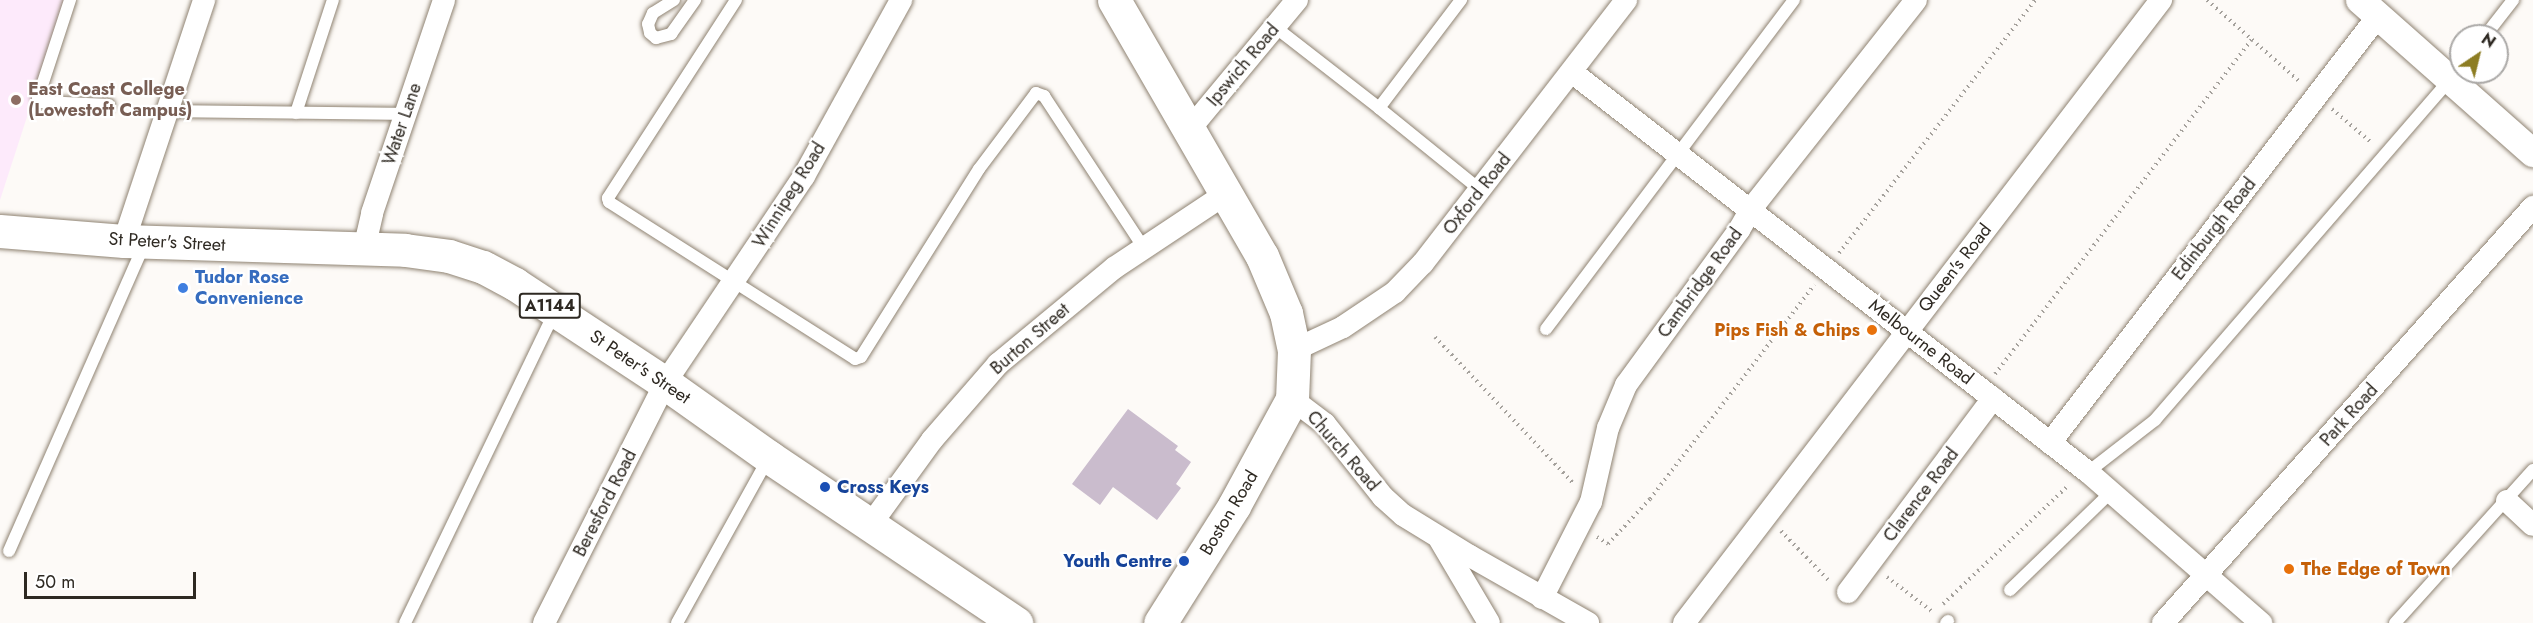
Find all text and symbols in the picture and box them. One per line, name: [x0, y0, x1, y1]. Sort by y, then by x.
street label: Ipswich Road: [1202, 19, 1284, 111]
north arrow: [2449, 24, 2509, 84]
text: N: [2477, 27, 2500, 54]
place label: East Coast College (Lowestoft Campus): [28, 79, 192, 122]
street label: Water Lane: [378, 80, 426, 168]
marker: East Coast College (Lowestoft Campus): [9, 93, 23, 107]
street label: Winnipeg Road: [748, 138, 830, 252]
street label: Oxford Road: [1439, 149, 1515, 239]
street label: Edinburgh Road: [2167, 174, 2261, 284]
street label: Queen's Road: [1914, 220, 1996, 316]
street label: Cambridge Road: [1653, 224, 1747, 342]
street label: St Peter's Street: [108, 228, 226, 256]
place label: Tudor Rose Convenience: [195, 267, 303, 310]
marker: Tudor Rose Convenience: [176, 281, 190, 295]
road number: A1144: [518, 293, 582, 319]
street label: Melbourne Road: [1864, 295, 1978, 389]
street label: Burton Street: [986, 299, 1074, 379]
place label: Pips Fish & Chips: [1714, 319, 1860, 341]
marker: Pips Fish & Chips: [1865, 323, 1879, 337]
street label: St Peter's Street: [586, 325, 694, 409]
street label: Park Road: [2315, 379, 2383, 451]
street label: Church Road: [1302, 406, 1384, 496]
street label: Clarence Road: [1879, 444, 1963, 546]
street label: Beresford Road: [569, 446, 641, 560]
street label: Boston Road: [1195, 467, 1263, 559]
place label: Cross Keys: [837, 476, 929, 498]
marker: Cross Keys: [818, 480, 832, 494]
place label: Youth Centre: [1063, 550, 1172, 572]
marker: Youth Centre: [1177, 554, 1191, 568]
place label: The Edge of Town: [2301, 558, 2451, 580]
scale bar: [27, 560, 200, 598]
marker: The Edge of Town: [2282, 562, 2296, 576]
text: 50 m: [35, 569, 75, 595]

